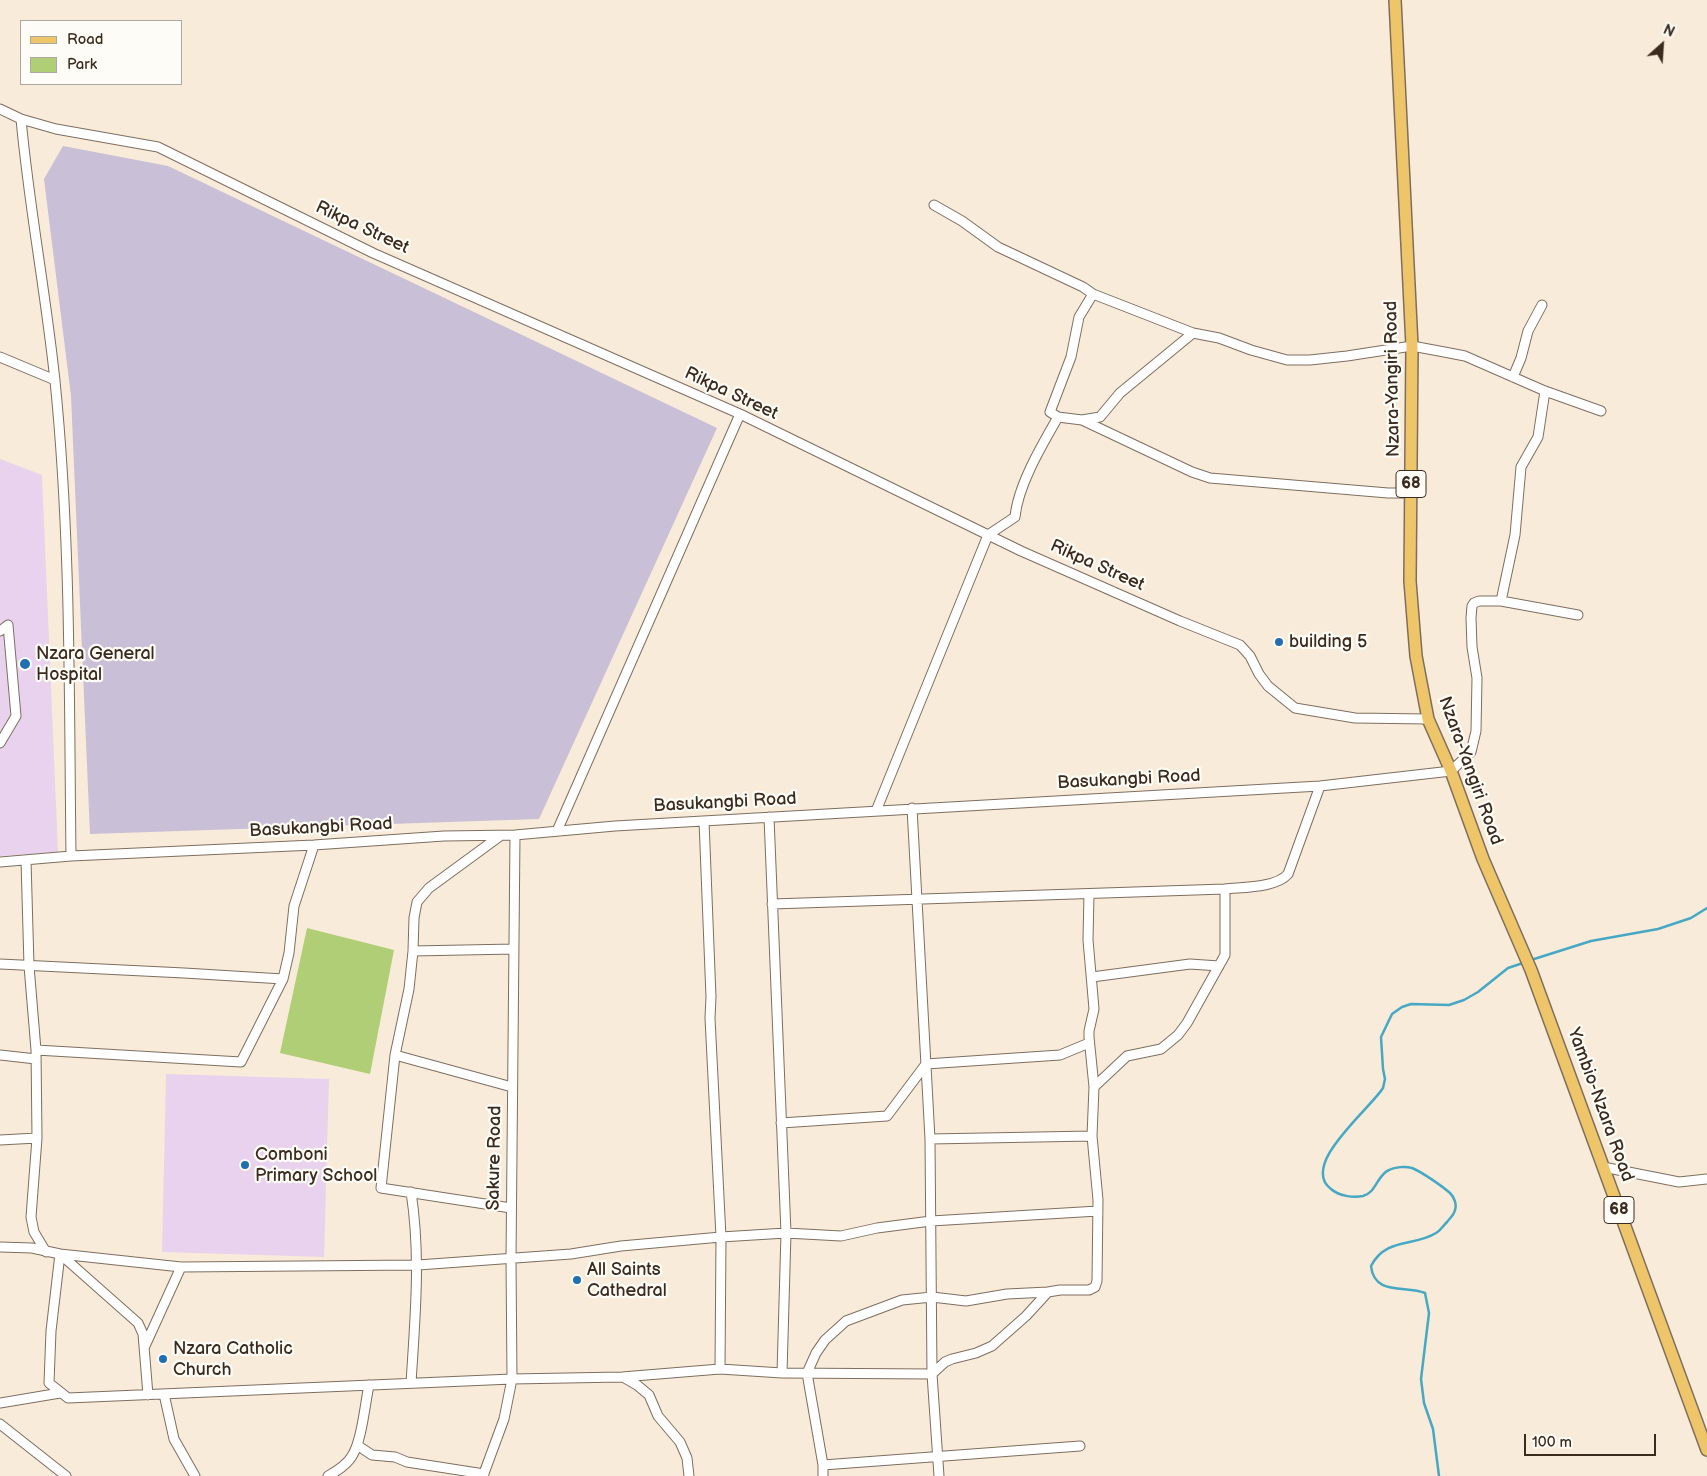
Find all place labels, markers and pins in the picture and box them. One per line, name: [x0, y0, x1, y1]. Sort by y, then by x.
place label: building 5: [1289, 631, 1367, 653]
marker: building 5: [1273, 636, 1285, 648]
place label: Nzara General Hospital: [36, 643, 155, 686]
marker: Nzara General Hospital: [18, 657, 32, 671]
place label: Comboni Primary School: [255, 1144, 377, 1186]
marker: Comboni Primary School: [239, 1159, 251, 1171]
place label: All Saints Cathedral: [587, 1259, 667, 1302]
marker: All Saints Cathedral: [571, 1274, 583, 1286]
place label: Nzara Catholic Church: [173, 1338, 293, 1380]
marker: Nzara Catholic Church: [157, 1353, 169, 1365]

